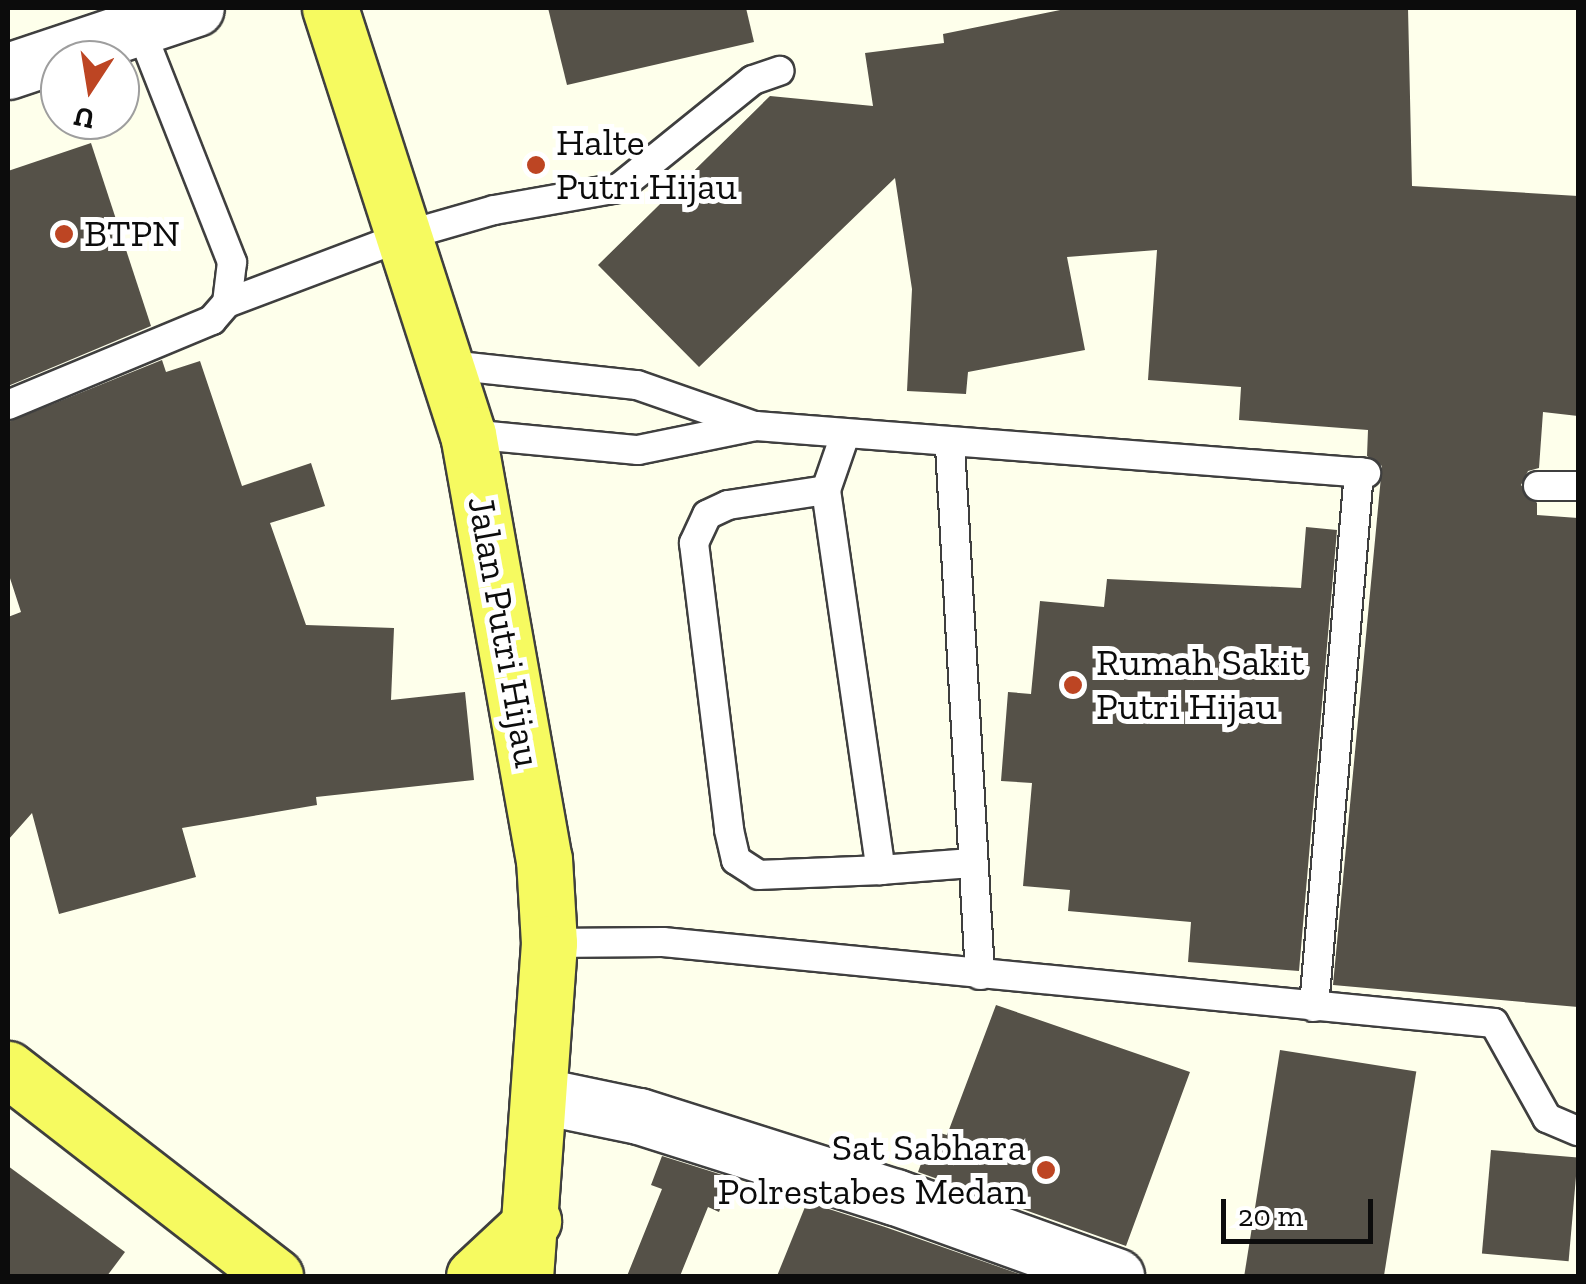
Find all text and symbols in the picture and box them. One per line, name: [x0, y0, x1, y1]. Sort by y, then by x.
north arrow: [40, 40, 140, 140]
text: U: [71, 100, 97, 136]
place label: Halte Putri Hijau: [556, 120, 737, 210]
marker: Halte Putri Hijau: [525, 154, 547, 176]
place label: BTPN: [84, 211, 180, 257]
marker: BTPN: [53, 223, 75, 245]
street label: Jalan Putri Hijau: [458, 493, 550, 771]
place label: Rumah Sakit Putri Hijau: [1096, 640, 1305, 729]
marker: Rumah Sakit Putri Hijau: [1060, 672, 1086, 698]
place label: Sat Sabhara Polrestabes Medan: [718, 1125, 1026, 1214]
marker: Sat Sabhara Polrestabes Medan: [1035, 1159, 1057, 1181]
scale bar: [1226, 1179, 1378, 1241]
text: 20 m: [1238, 1198, 1303, 1234]

